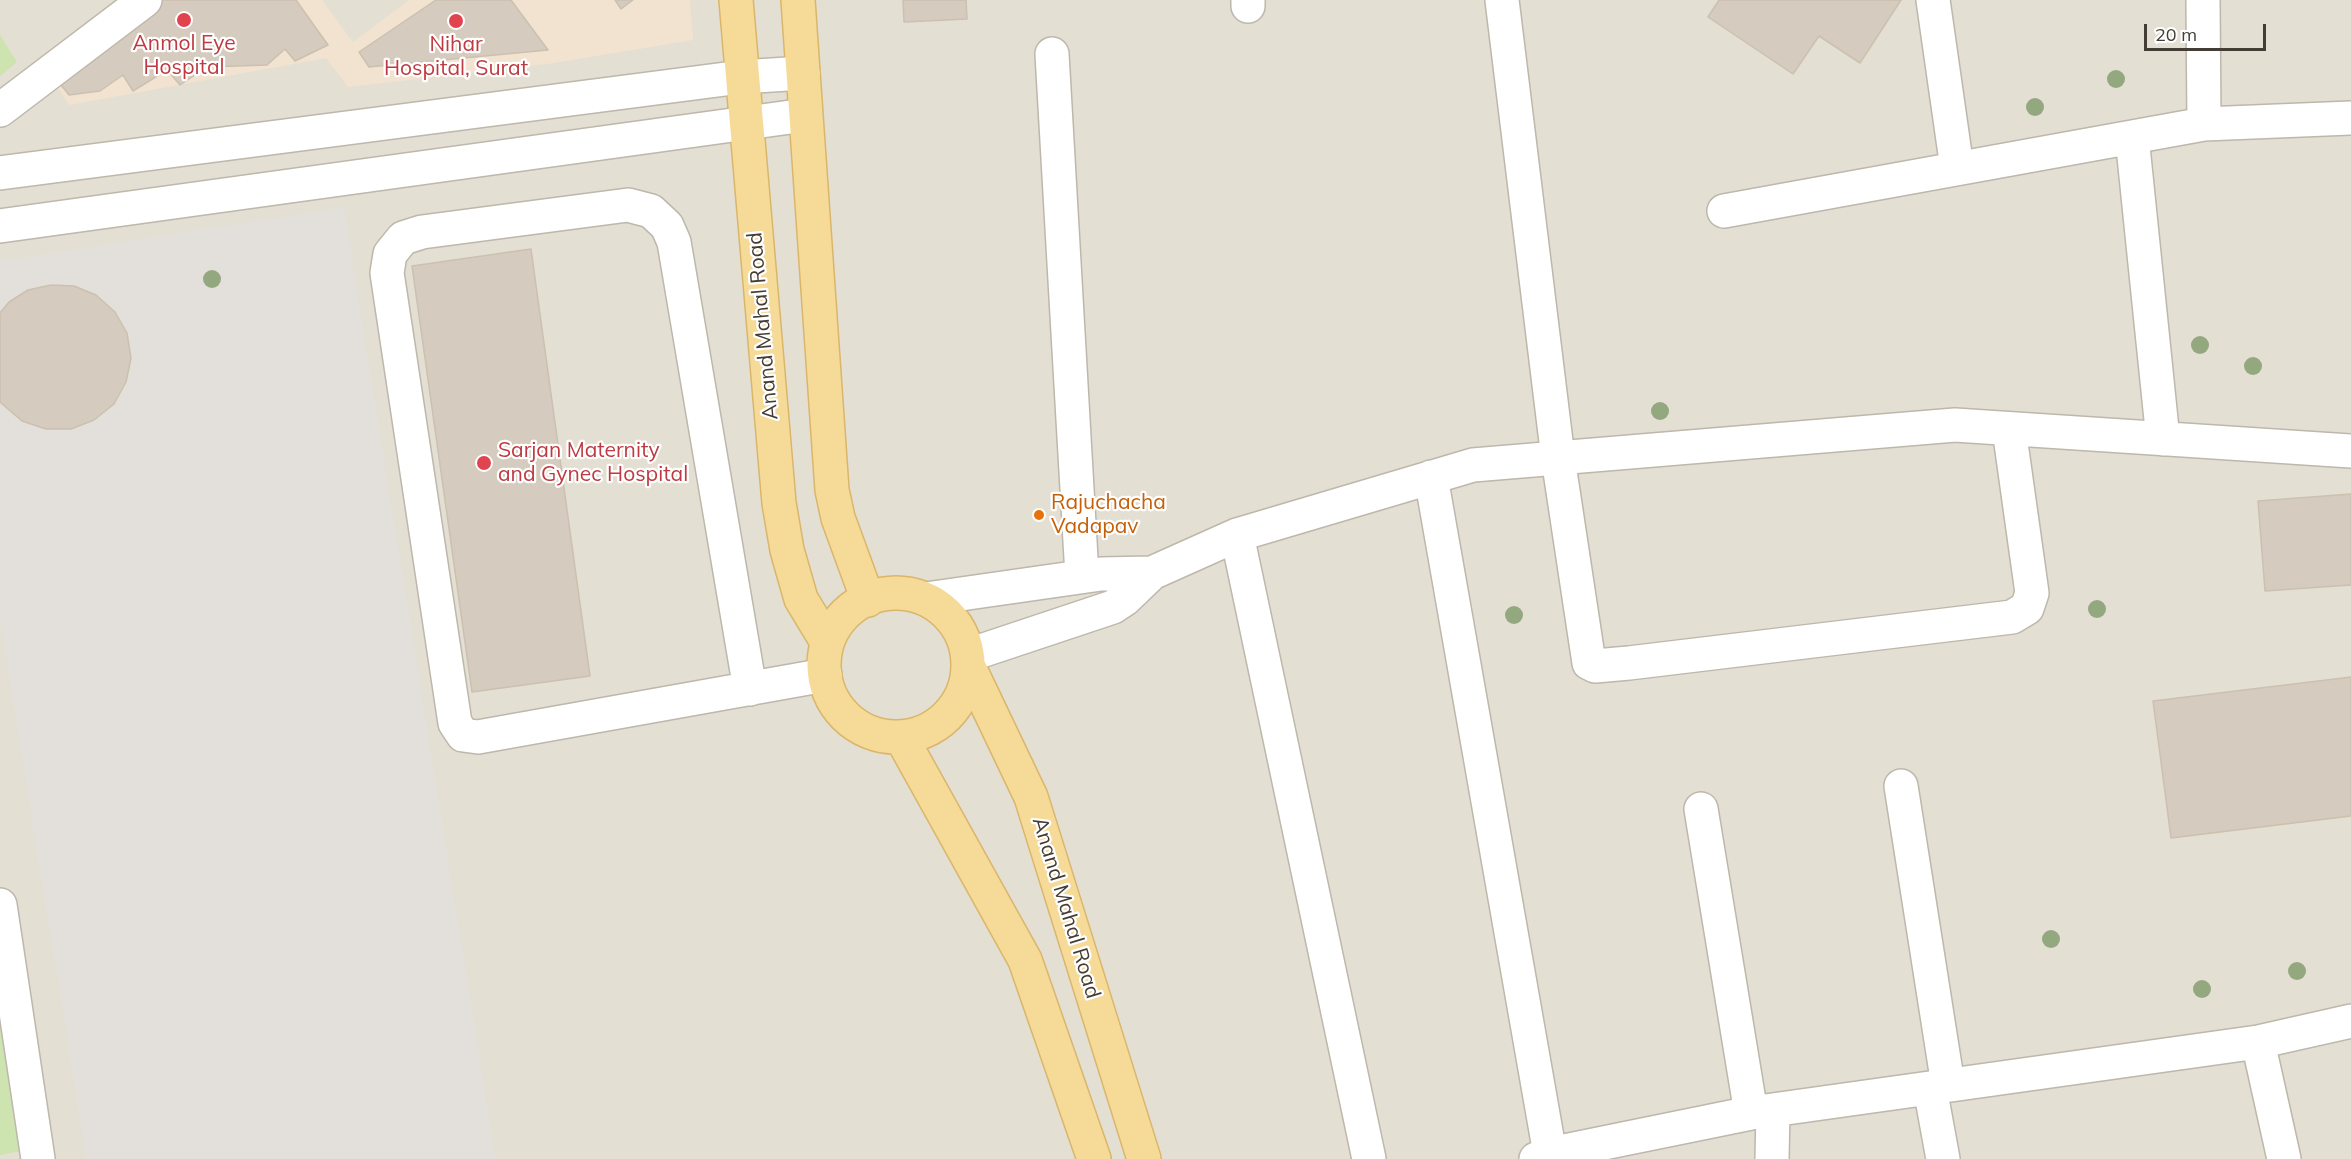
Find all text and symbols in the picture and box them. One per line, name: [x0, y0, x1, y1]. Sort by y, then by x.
marker: Anmol Eye Hospital: [175, 11, 193, 29]
marker: Nihar Hospital, Surat: [447, 12, 465, 30]
scale bar: [2147, 12, 2268, 50]
text: 20 m: [2155, 23, 2197, 46]
place label: Anmol Eye Hospital: [132, 31, 236, 81]
place label: Nihar Hospital, Surat: [384, 32, 528, 82]
street label: Anand Mahal Road: [742, 231, 784, 421]
place label: Sarjan Maternity and Gynec Hospital: [498, 438, 688, 488]
marker: Sarjan Maternity and Gynec Hospital: [475, 454, 493, 472]
place label: Rajuchacha Vadapav: [1051, 490, 1166, 540]
marker: Rajuchacha Vadapav: [1032, 508, 1046, 522]
street label: Anand Mahal Road: [1026, 814, 1106, 1002]

